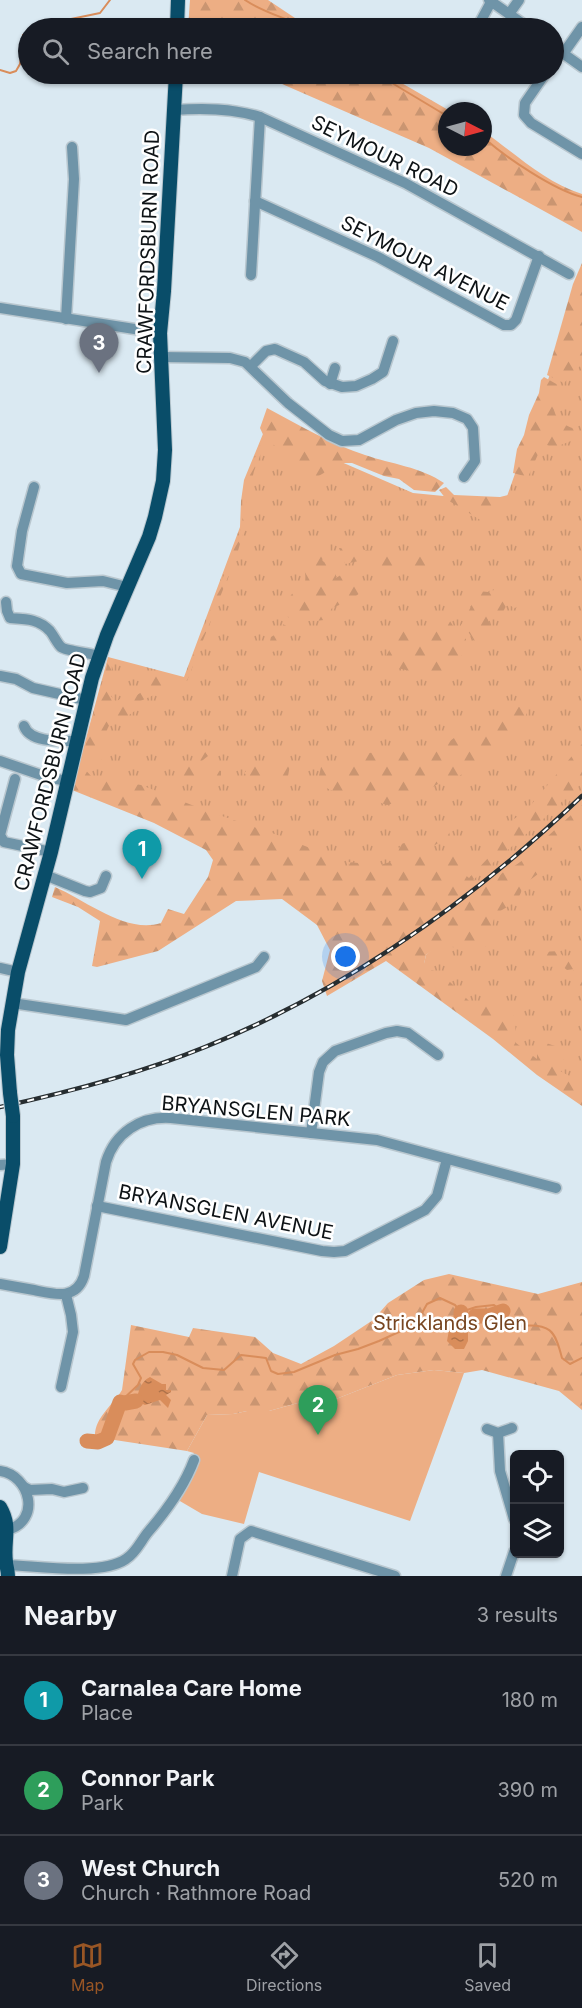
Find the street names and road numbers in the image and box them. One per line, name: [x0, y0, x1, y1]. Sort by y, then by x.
street label: SEYMOUR ROAD: [307, 110, 463, 202]
street label: CRAWFORDSBURN ROAD: [132, 129, 164, 375]
street label: SEYMOUR AVENUE: [337, 210, 513, 316]
street label: CRAWFORDSBURN ROAD: [9, 651, 91, 893]
street label: BRYANSGLEN PARK: [160, 1091, 352, 1131]
street label: BRYANSGLEN AVENUE: [116, 1179, 336, 1245]

